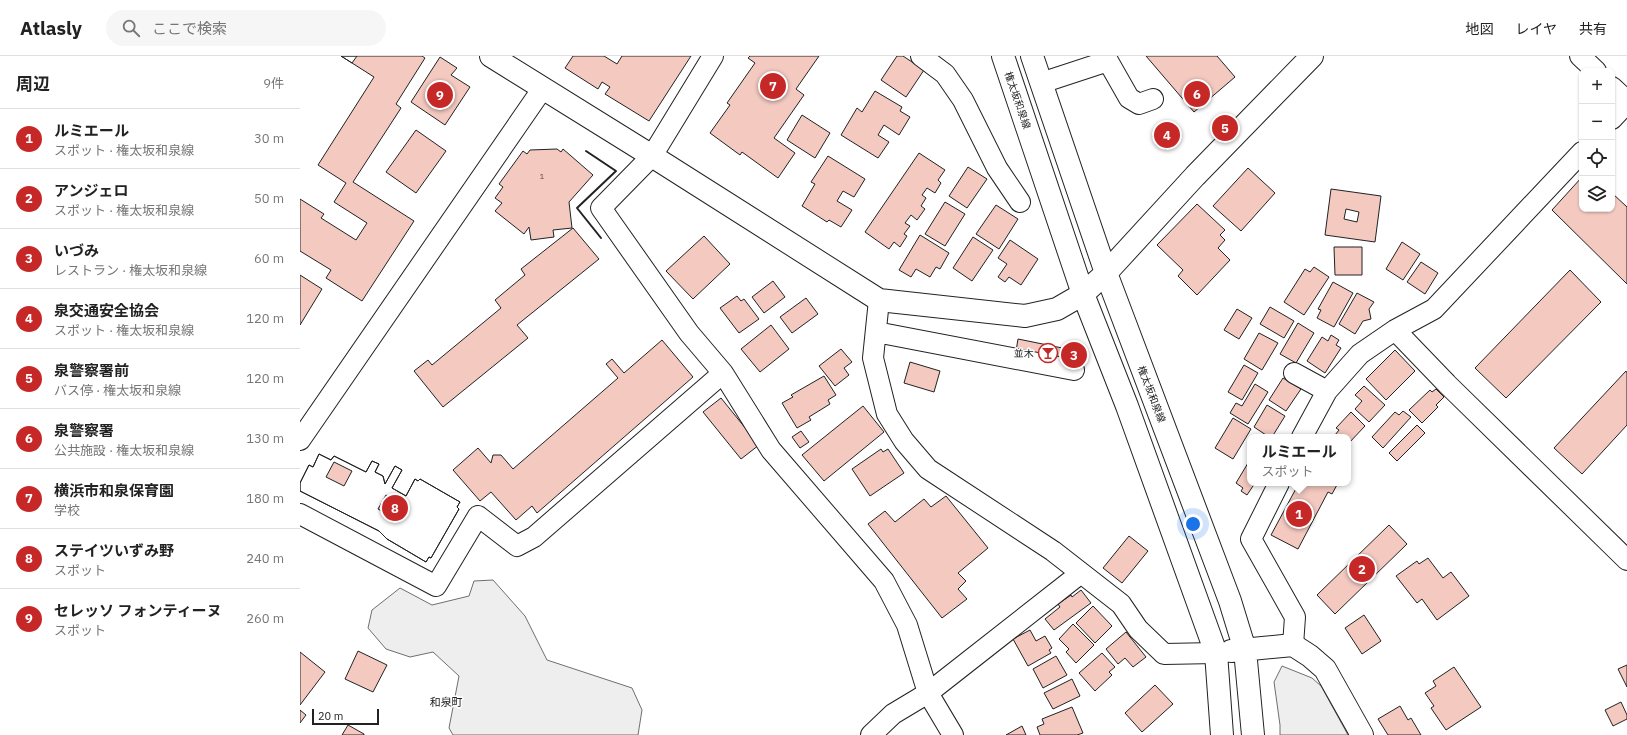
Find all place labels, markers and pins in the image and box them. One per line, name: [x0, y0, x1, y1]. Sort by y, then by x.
pin: 7: [760, 71, 786, 101]
pin: 6: [1184, 79, 1210, 109]
pin: 9: [427, 80, 453, 110]
pin: 5: [1212, 113, 1238, 143]
pin: 4: [1154, 120, 1180, 150]
pin: 3: [1061, 340, 1087, 370]
bar icon: 並木: [1037, 342, 1059, 364]
place label: 並木: [1014, 347, 1034, 360]
pin: 8: [382, 493, 408, 523]
pin: 1: [1286, 499, 1312, 529]
pin: 2: [1349, 554, 1375, 584]

